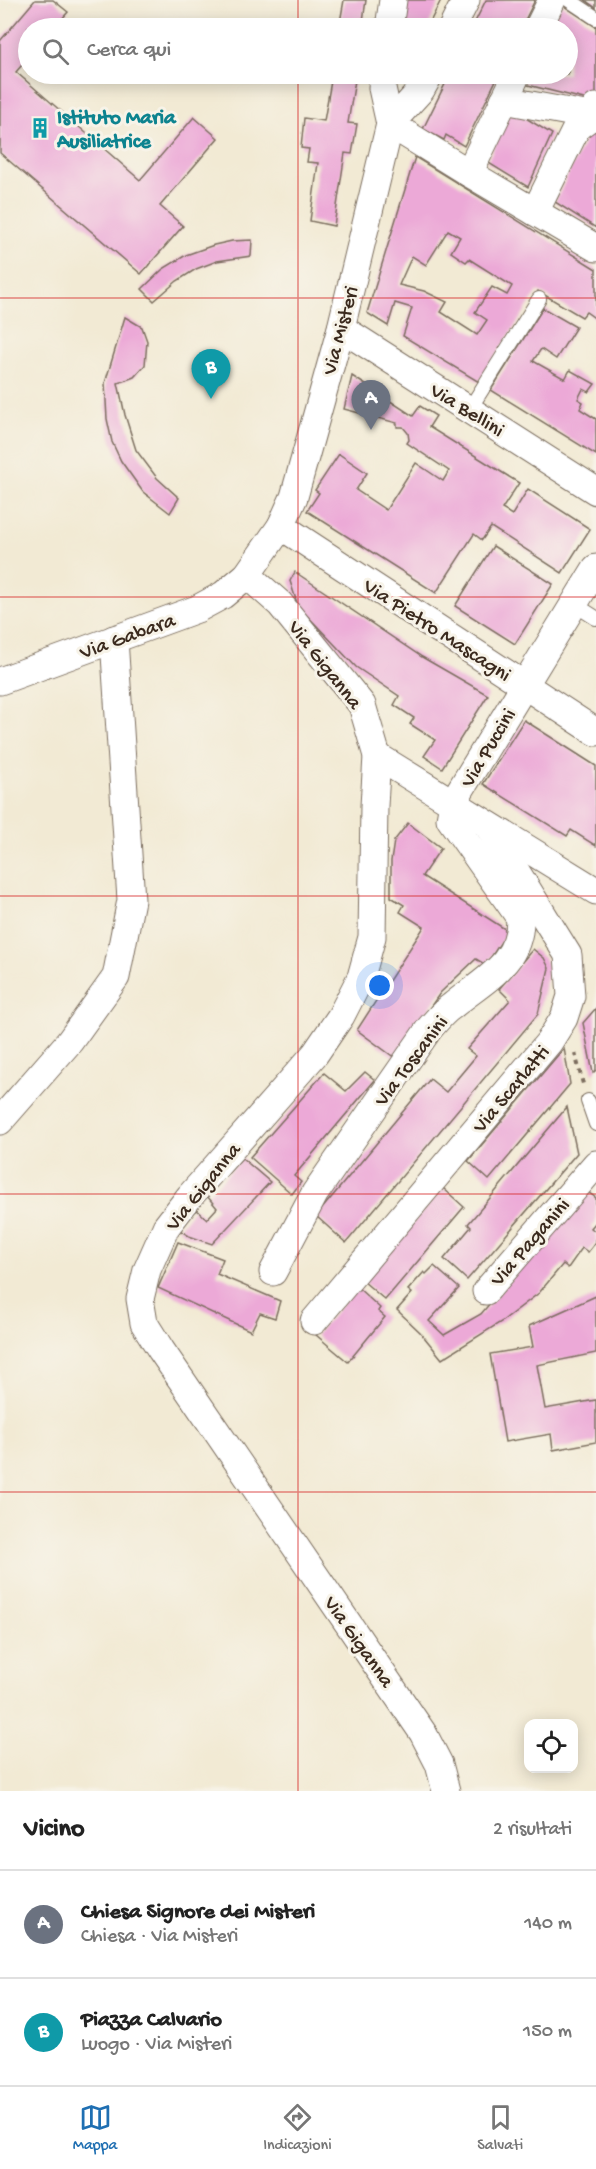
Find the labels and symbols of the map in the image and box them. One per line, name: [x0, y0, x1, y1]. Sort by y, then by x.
place label: Istituto Maria Ausiliatrice: [56, 107, 177, 156]
building icon: Istituto Maria Ausiliatrice: [28, 116, 52, 140]
street label: Via Misteri: [318, 284, 366, 379]
pin: B: [192, 350, 230, 399]
street label: Via Bellini: [424, 379, 508, 445]
pin: A: [352, 380, 391, 430]
street label: Via Pietro Mascagni: [357, 574, 515, 689]
street label: Via Gabara: [76, 609, 181, 667]
street label: Via Giganna: [280, 616, 367, 717]
street label: Via Puccini: [456, 705, 523, 794]
your location: [365, 971, 394, 1000]
street label: Via Toscanini: [370, 1012, 455, 1113]
street label: Via Scarlatti: [468, 1041, 557, 1140]
street label: Via Giganna: [161, 1138, 249, 1238]
street label: Via Paganini: [486, 1194, 577, 1293]
street label: Via Giganna: [316, 1592, 399, 1695]

